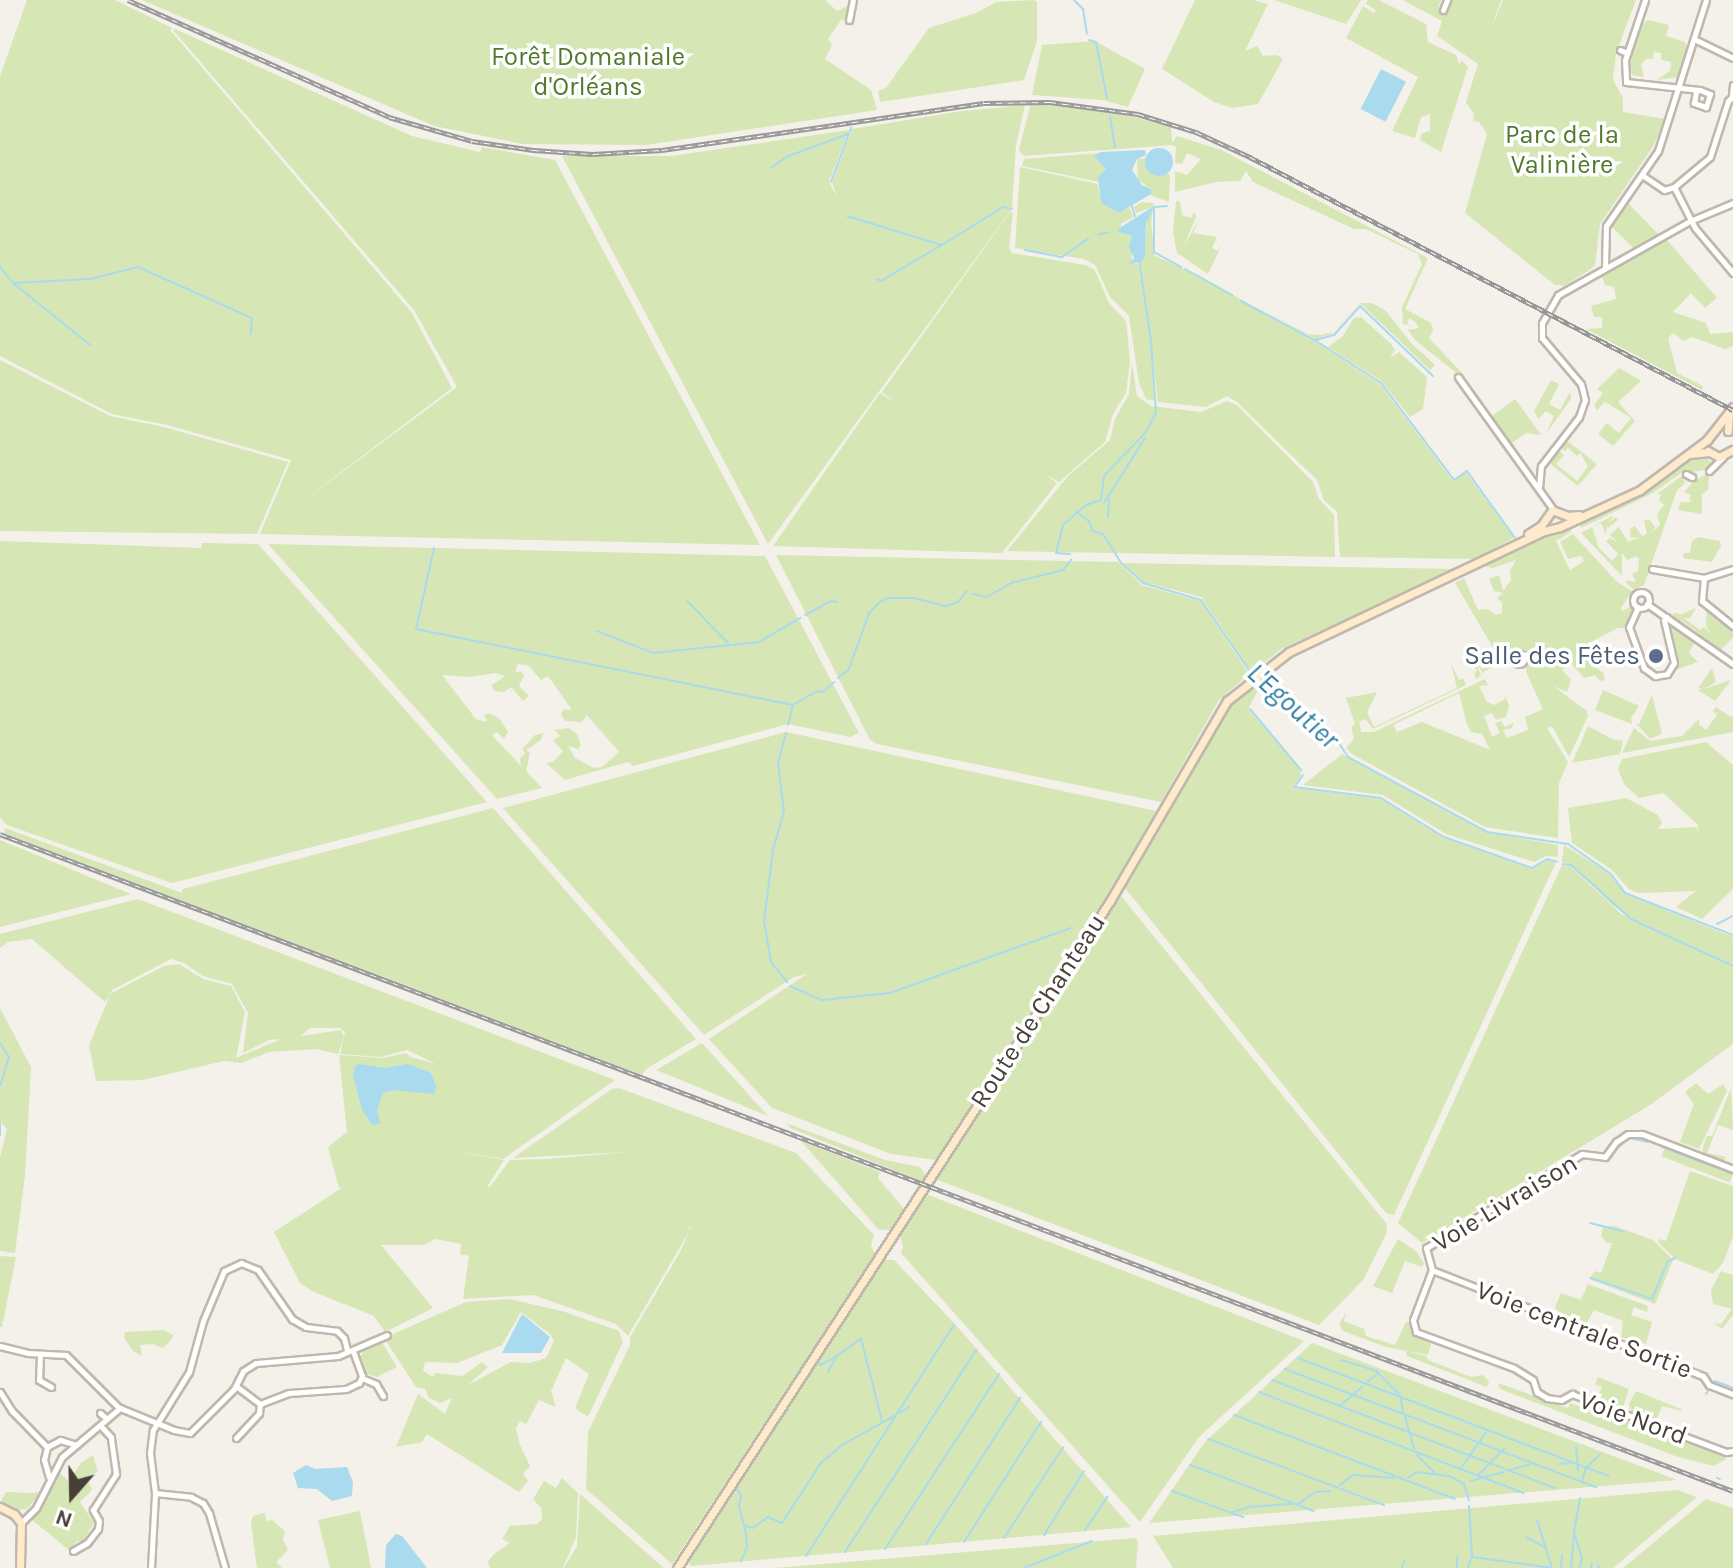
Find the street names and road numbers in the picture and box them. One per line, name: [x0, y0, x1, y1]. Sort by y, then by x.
street label: Route de Chanteau: [964, 908, 1112, 1114]
street label: Voie Livraison: [1427, 1148, 1583, 1258]
street label: Voie centrale Sortie: [1472, 1275, 1696, 1385]
street label: Voie Nord: [1575, 1384, 1691, 1452]

